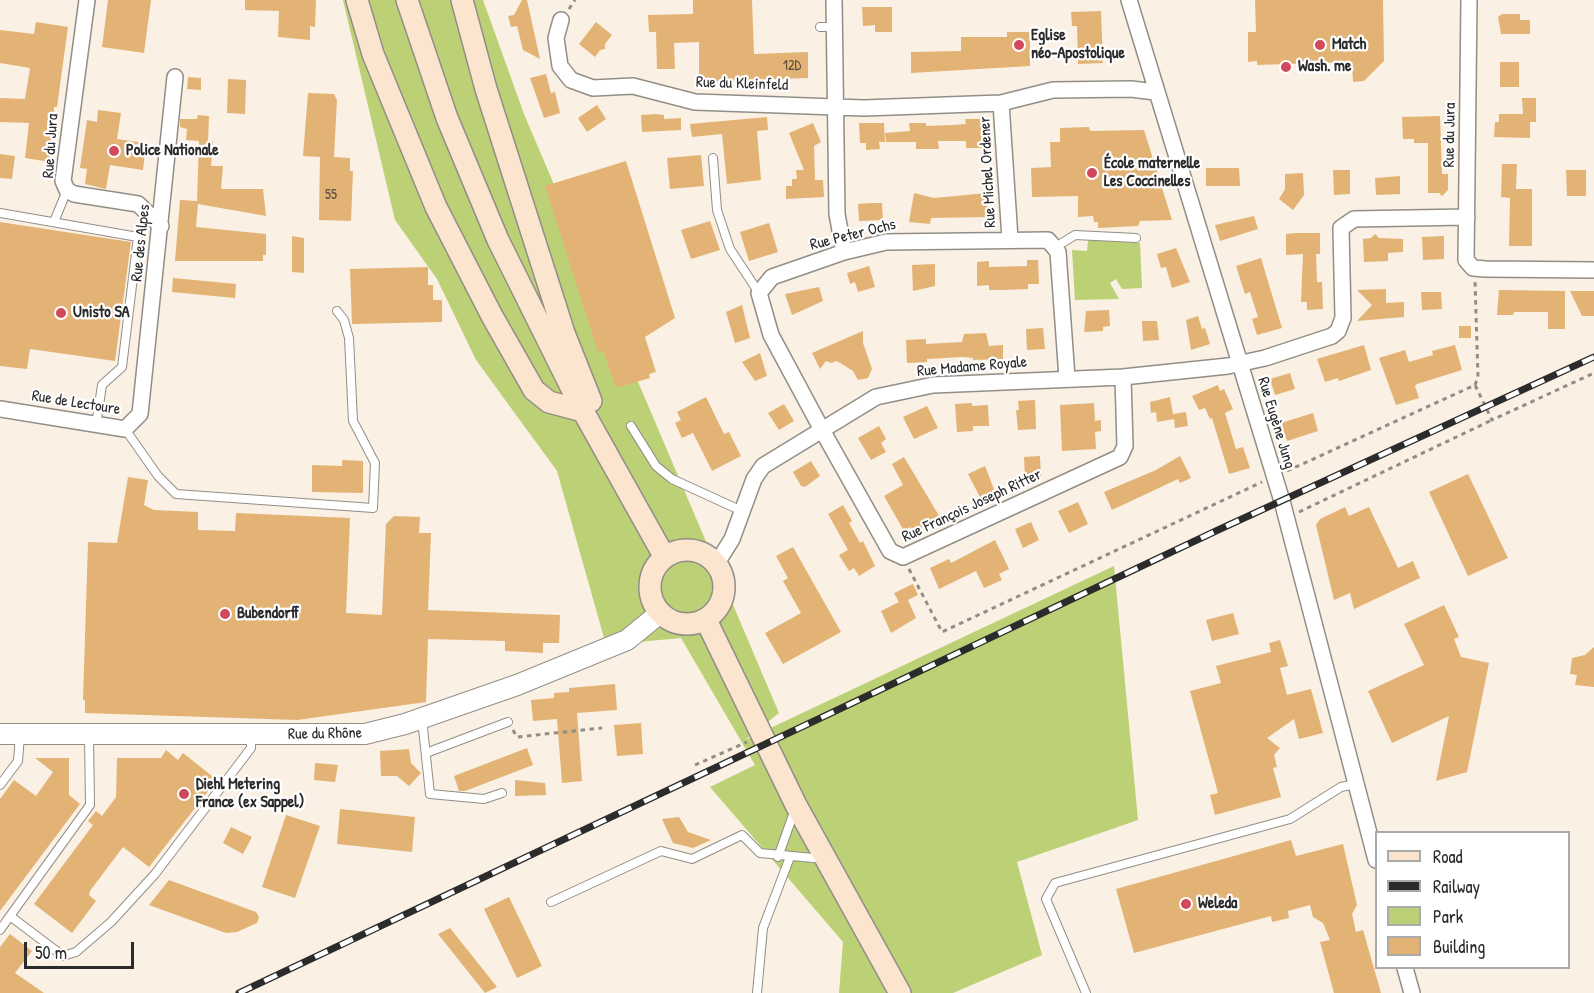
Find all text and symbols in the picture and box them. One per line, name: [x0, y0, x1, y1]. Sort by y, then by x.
place label: Eglise néo-Apostolique: [1031, 26, 1125, 64]
place label: Match: [1332, 35, 1366, 55]
marker: Eglise néo-Apostolique: [1012, 38, 1026, 52]
marker: Match: [1313, 38, 1327, 52]
place label: Wash. me: [1298, 57, 1351, 77]
house number: 12D: [783, 58, 801, 74]
marker: Wash. me: [1279, 60, 1293, 74]
street label: Rue du Kleinfeld: [695, 73, 789, 95]
street label: Rue du Jura: [1440, 102, 1460, 168]
street label: Rue du Jura: [39, 113, 63, 179]
street label: Rue Michel Ordener: [975, 116, 1001, 228]
place label: Police Nationale: [126, 141, 219, 161]
marker: Police Nationale: [107, 144, 121, 158]
place label: École maternelle Les Coccinelles: [1104, 154, 1200, 192]
marker: École maternelle Les Coccinelles: [1085, 166, 1099, 180]
house number: 55: [325, 187, 337, 203]
street label: Rue des Alpes: [127, 203, 155, 283]
street label: Rue Peter Ochs: [808, 215, 898, 255]
place label: Unisto SA: [73, 303, 130, 323]
marker: Unisto SA: [54, 306, 68, 320]
street label: Rue Madame Royale: [916, 353, 1028, 381]
street label: Rue Eugène Jung: [1253, 375, 1299, 471]
street label: Rue de Lectoure: [30, 387, 122, 419]
street label: Rue François Joseph Ritter: [899, 465, 1045, 547]
place label: Bubendorff: [237, 604, 299, 624]
marker: Bubendorff: [218, 607, 232, 621]
street label: Rue du Rhône: [288, 724, 362, 744]
place label: Diehl Metering France (ex Sappel): [196, 775, 304, 813]
marker: Diehl Metering France (ex Sappel): [177, 787, 191, 801]
legend: [1375, 831, 1570, 969]
text: Road: [1433, 844, 1463, 869]
text: Railway: [1433, 874, 1480, 899]
place label: Weleda: [1198, 894, 1237, 914]
marker: Weleda: [1179, 897, 1193, 911]
text: Park: [1433, 904, 1463, 929]
scale bar: [27, 930, 136, 968]
text: Building: [1433, 934, 1485, 959]
text: 50 m: [35, 940, 67, 965]

